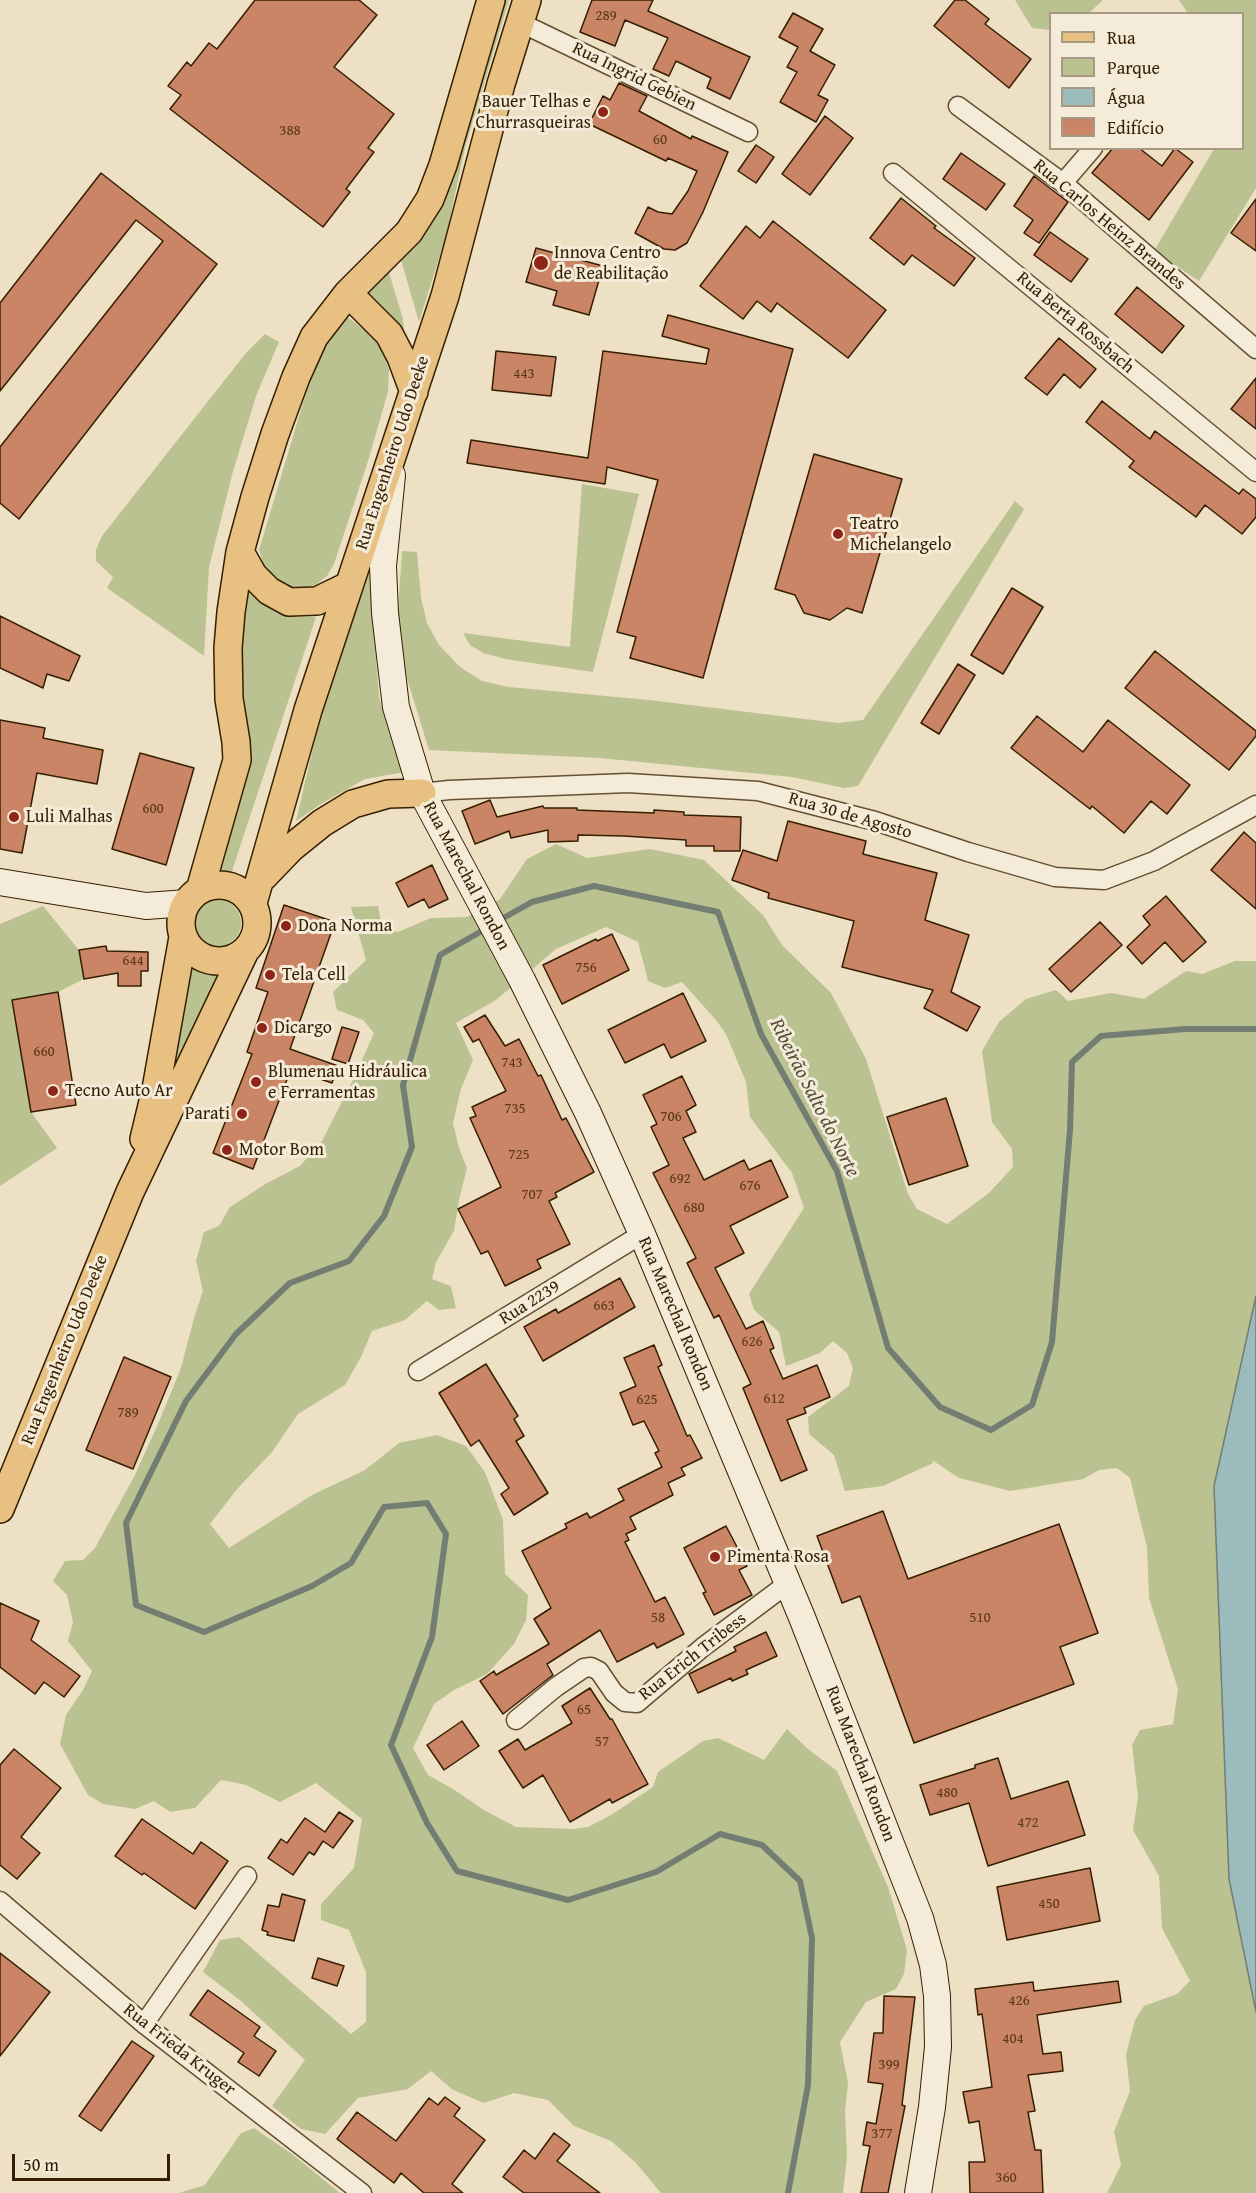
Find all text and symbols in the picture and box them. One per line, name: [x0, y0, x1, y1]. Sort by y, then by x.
house number: 289: [595, 7, 617, 25]
legend: [1049, 12, 1244, 150]
text: Rua: [1107, 24, 1136, 51]
street label: Rua Ingrid Gebien: [569, 38, 699, 116]
text: Parque: [1107, 54, 1160, 81]
text: Água: [1107, 84, 1145, 111]
place label: Bauer Telhas e Churrasqueiras: [475, 91, 591, 134]
marker: Bauer Telhas e Churrasqueiras: [596, 105, 610, 119]
text: Edifício: [1107, 114, 1164, 141]
house number: 388: [279, 122, 301, 140]
house number: 60: [653, 131, 667, 149]
street label: Rua Carlos Heinz Brandes: [1028, 155, 1190, 295]
place label: Innova Centro de Reabilitação: [554, 242, 668, 284]
marker: Innova Centro de Reabilitação: [532, 254, 550, 272]
street label: Rua Berta Rossbach: [1012, 267, 1138, 379]
street label: Rua Engenheiro Udo Deeke: [351, 353, 435, 553]
house number: 443: [513, 365, 535, 383]
place label: Teatro Michelangelo: [850, 513, 951, 556]
marker: Teatro Michelangelo: [831, 527, 845, 541]
street label: Rua 30 de Agosto: [786, 788, 914, 844]
street label: Rua Marechal Rondon: [418, 798, 514, 954]
house number: 600: [142, 800, 164, 818]
place label: Luli Malhas: [26, 806, 113, 828]
marker: Luli Malhas: [7, 810, 21, 824]
place label: Dona Norma: [298, 915, 392, 937]
marker: Dona Norma: [279, 919, 293, 933]
house number: 644: [122, 952, 144, 970]
house number: 756: [575, 959, 597, 977]
place label: Tela Cell: [282, 964, 346, 986]
marker: Tela Cell: [263, 968, 277, 982]
water label: Ribeirão Salto do Norte: [764, 1015, 864, 1181]
place label: Dicargo: [274, 1017, 332, 1039]
marker: Dicargo: [255, 1021, 269, 1035]
house number: 660: [33, 1043, 55, 1061]
house number: 743: [501, 1054, 523, 1072]
place label: Blumenau Hidráulica e Ferramentas: [268, 1061, 427, 1104]
marker: Blumenau Hidráulica e Ferramentas: [249, 1075, 263, 1089]
place label: Tecno Auto Ar: [65, 1080, 173, 1102]
marker: Tecno Auto Ar: [46, 1084, 60, 1098]
house number: 735: [504, 1100, 526, 1118]
place label: Parati: [185, 1103, 230, 1125]
marker: Parati: [235, 1107, 249, 1121]
house number: 706: [660, 1108, 682, 1126]
place label: Motor Bom: [239, 1139, 324, 1161]
marker: Motor Bom: [220, 1143, 234, 1157]
house number: 725: [508, 1146, 530, 1164]
house number: 692: [669, 1170, 691, 1188]
house number: 676: [739, 1177, 761, 1195]
house number: 707: [521, 1186, 543, 1204]
house number: 680: [683, 1199, 705, 1217]
street label: Rua Marechal Rondon: [633, 1234, 717, 1394]
street label: Rua Engenheiro Udo Deeke: [17, 1252, 113, 1448]
street label: Rua 2239: [496, 1276, 564, 1330]
house number: 663: [593, 1297, 615, 1315]
house number: 626: [741, 1333, 763, 1351]
house number: 612: [763, 1390, 785, 1408]
house number: 625: [636, 1391, 658, 1409]
house number: 789: [117, 1404, 139, 1422]
place label: Pimenta Rosa: [727, 1546, 829, 1568]
marker: Pimenta Rosa: [708, 1550, 722, 1564]
street label: Rua Erich Tribess: [635, 1608, 751, 1706]
house number: 58: [651, 1609, 665, 1627]
house number: 510: [969, 1609, 991, 1627]
street label: Rua Marechal Rondon: [820, 1683, 900, 1845]
house number: 65: [577, 1701, 591, 1719]
house number: 57: [595, 1733, 609, 1751]
house number: 480: [936, 1784, 958, 1802]
house number: 472: [1017, 1814, 1039, 1832]
house number: 450: [1038, 1895, 1060, 1913]
house number: 426: [1008, 1992, 1030, 2010]
street label: Rua Frieda Kruger: [118, 1999, 240, 2101]
house number: 404: [1002, 2030, 1024, 2048]
house number: 399: [878, 2056, 900, 2074]
house number: 377: [871, 2125, 893, 2143]
scale bar: [15, 2142, 172, 2180]
text: 50 m: [23, 2151, 59, 2178]
house number: 360: [995, 2169, 1017, 2187]

